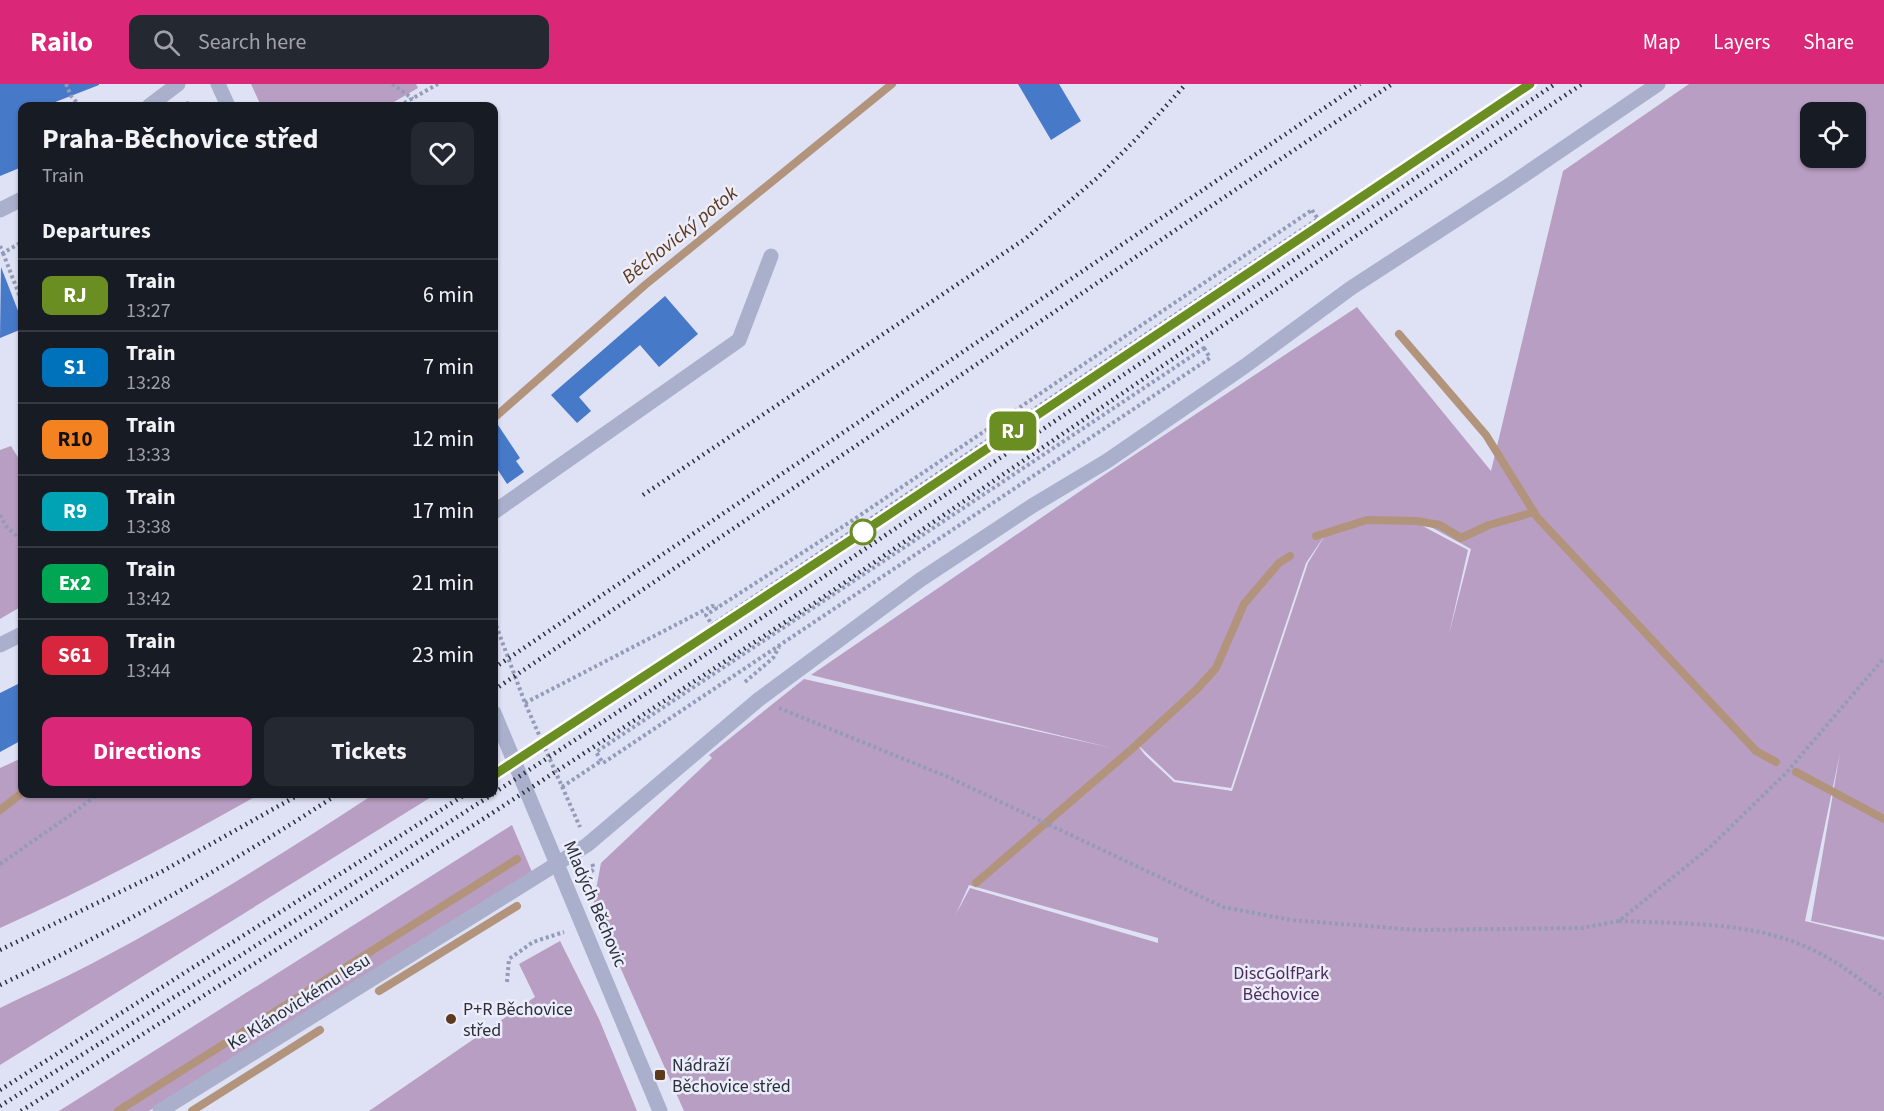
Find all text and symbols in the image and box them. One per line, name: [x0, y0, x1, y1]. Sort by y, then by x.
search box: [129, 15, 549, 69]
text: Railo: [30, 22, 93, 62]
icon: search: [150, 26, 183, 59]
text: Search here: [198, 26, 306, 58]
text: Map: [1643, 27, 1680, 57]
text: Layers: [1713, 27, 1770, 57]
text: Share: [1803, 27, 1854, 57]
map controls: [1800, 102, 1866, 168]
button: locate: [1800, 102, 1866, 168]
text: Praha-Běchovice střed: [42, 119, 318, 159]
button: heart: [411, 122, 474, 185]
text: Train: [42, 162, 84, 190]
water label: Běchovický potok: [616, 179, 744, 291]
text: Departures: [42, 215, 151, 247]
text: Train: [126, 265, 176, 297]
text: 6 min: [423, 279, 474, 311]
text: RJ: [63, 280, 87, 310]
text: 13:27: [126, 297, 171, 325]
text: Train: [126, 337, 176, 369]
text: 7 min: [423, 351, 474, 383]
text: S1: [64, 352, 86, 382]
text: 13:28: [126, 369, 171, 397]
text: Train: [126, 409, 176, 441]
line badge: RJ: [986, 412, 1040, 450]
text: RJ: [1001, 416, 1025, 446]
text: 12 min: [412, 423, 474, 455]
text: R10: [57, 424, 93, 454]
text: 13:33: [126, 441, 171, 469]
text: Train: [126, 481, 176, 513]
text: 17 min: [412, 495, 474, 527]
text: R9: [63, 496, 87, 526]
text: 13:38: [126, 513, 171, 541]
unlabelled marker: [850, 519, 876, 545]
text: Train: [126, 553, 176, 585]
text: 21 min: [412, 567, 474, 599]
text: Ex2: [59, 568, 91, 598]
text: 13:42: [126, 585, 171, 613]
text: Train: [126, 625, 176, 657]
text: 23 min: [412, 639, 474, 671]
text: S61: [58, 640, 92, 670]
text: 13:44: [126, 657, 171, 685]
button: Directions: [42, 717, 252, 786]
button: Tickets: [264, 717, 474, 786]
street label: Mladých Běchovic: [557, 837, 633, 971]
street label: Ke Klánovickému lesu: [223, 948, 375, 1056]
park label: DiscGolfPark Běchovice: [1233, 961, 1329, 1007]
place label: P+R Běchovice střed: [463, 997, 573, 1043]
marker: P+R Běchovice střed: [444, 1012, 458, 1026]
place label: Nádraží Běchovice střed: [672, 1053, 791, 1099]
marker: Nádraží Běchovice střed: [653, 1068, 667, 1082]

